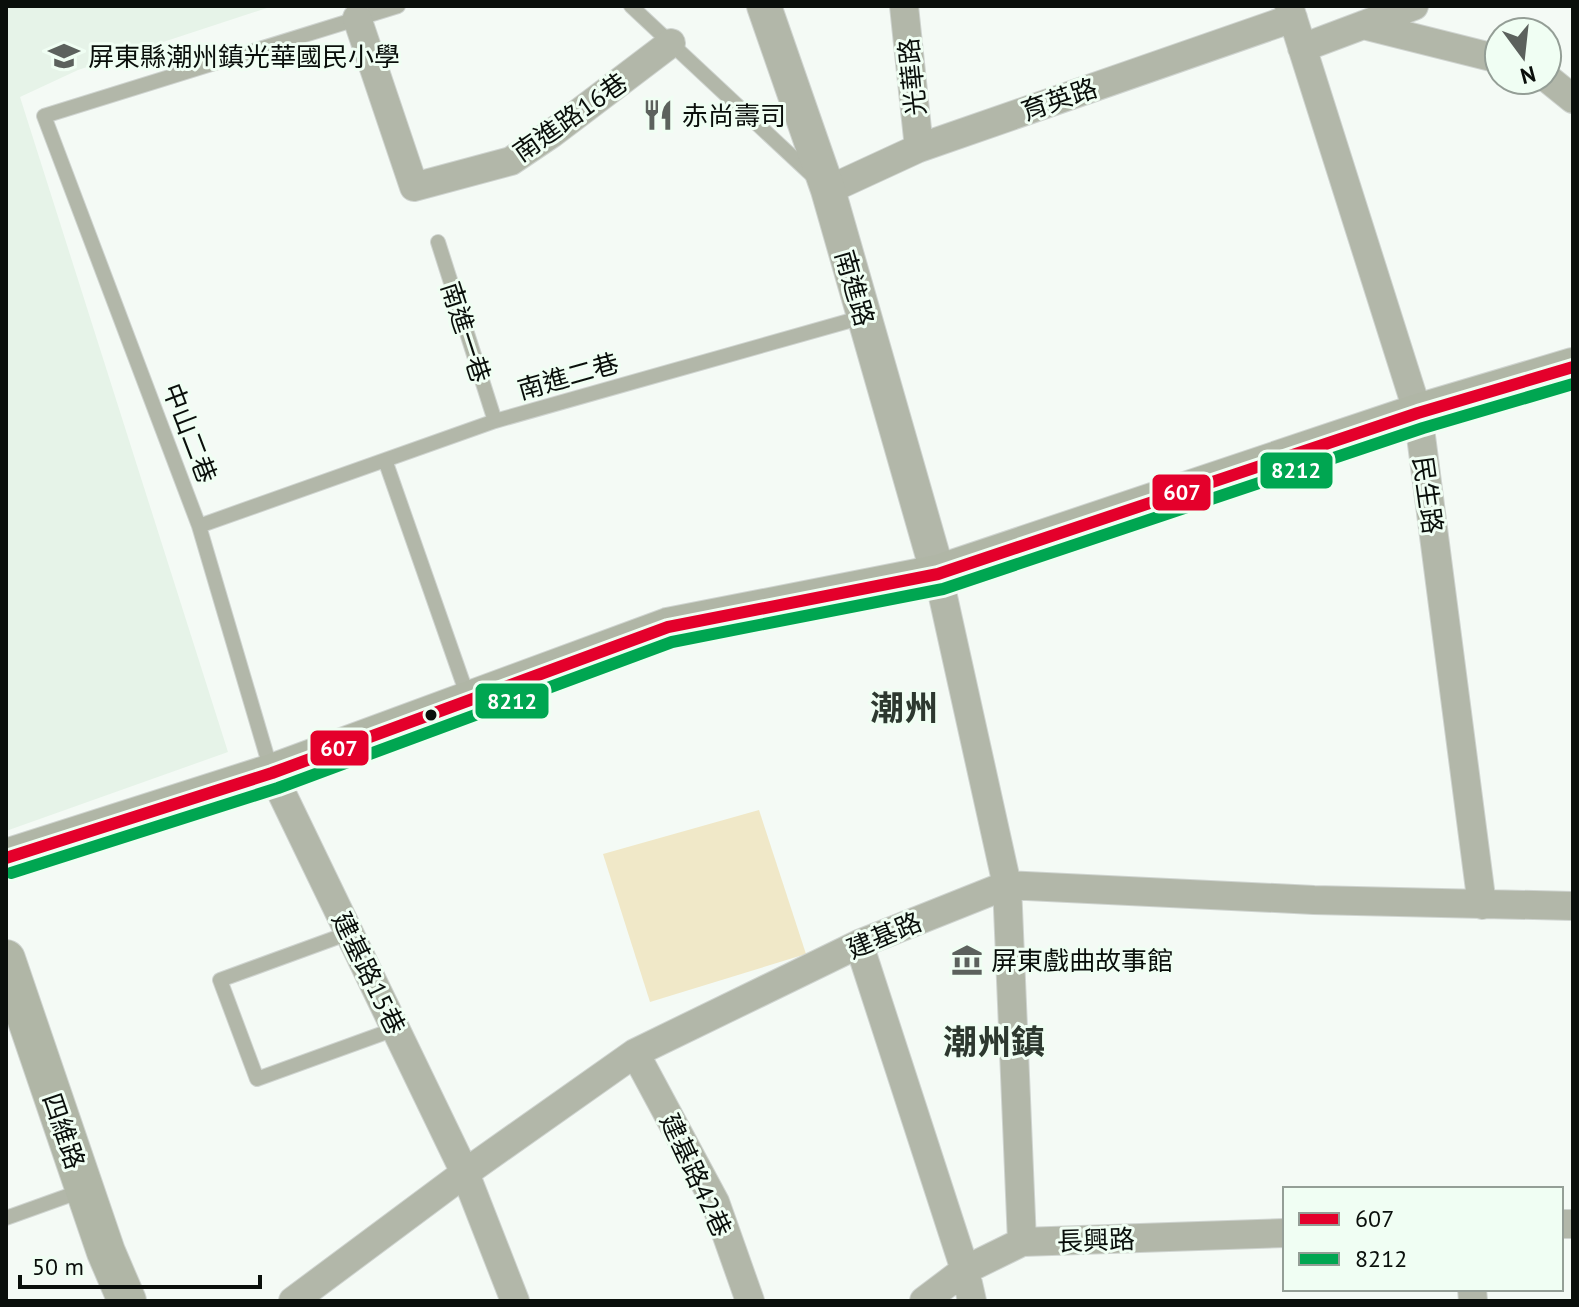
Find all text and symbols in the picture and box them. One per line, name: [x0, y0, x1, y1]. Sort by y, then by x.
north arrow: [1483, 16, 1563, 96]
street label: 光華路: [892, 36, 932, 118]
school or university icon: 屏東縣潮州鎮光華國民小學: [47, 39, 81, 73]
place label: 屏東縣潮州鎮光華國民小學: [88, 40, 400, 73]
text: N: [1518, 60, 1539, 91]
street label: 南進路16巷: [506, 66, 634, 168]
street label: 育英路: [1017, 71, 1101, 127]
restaurant icon: 赤尚壽司: [641, 98, 675, 132]
place label: 赤尚壽司: [682, 99, 786, 132]
street label: 南進路: [828, 246, 882, 330]
street label: 南進一巷: [434, 277, 498, 387]
street label: 南進二巷: [513, 346, 623, 406]
street label: 中山二巷: [156, 379, 224, 487]
line badge: 8212: [1259, 451, 1334, 490]
street label: 民生路: [1406, 454, 1450, 536]
text: 8212: [1271, 456, 1321, 484]
line badge: 607: [1151, 473, 1212, 512]
text: 607: [1163, 478, 1201, 506]
line badge: 8212: [474, 682, 550, 720]
district label: 潮州: [870, 685, 938, 729]
text: 8212: [487, 687, 537, 715]
unlabelled marker: [423, 707, 439, 723]
line badge: 607: [309, 729, 370, 767]
text: 607: [320, 734, 358, 762]
street label: 建基路: [842, 905, 926, 965]
street label: 建基路15巷: [325, 906, 413, 1040]
museum icon: 屏東戲曲故事館: [950, 943, 984, 977]
place label: 屏東戲曲故事館: [991, 944, 1173, 977]
district label: 潮州鎮: [943, 1019, 1045, 1063]
street label: 四維路: [36, 1089, 92, 1173]
street label: 建基路42巷: [653, 1108, 739, 1242]
legend: [1283, 1187, 1563, 1291]
text: 607: [1355, 1203, 1394, 1234]
street label: 長興路: [1056, 1222, 1136, 1258]
scale bar: [20, 1239, 260, 1289]
text: 8212: [1355, 1243, 1407, 1274]
text: 50 m: [32, 1251, 84, 1282]

